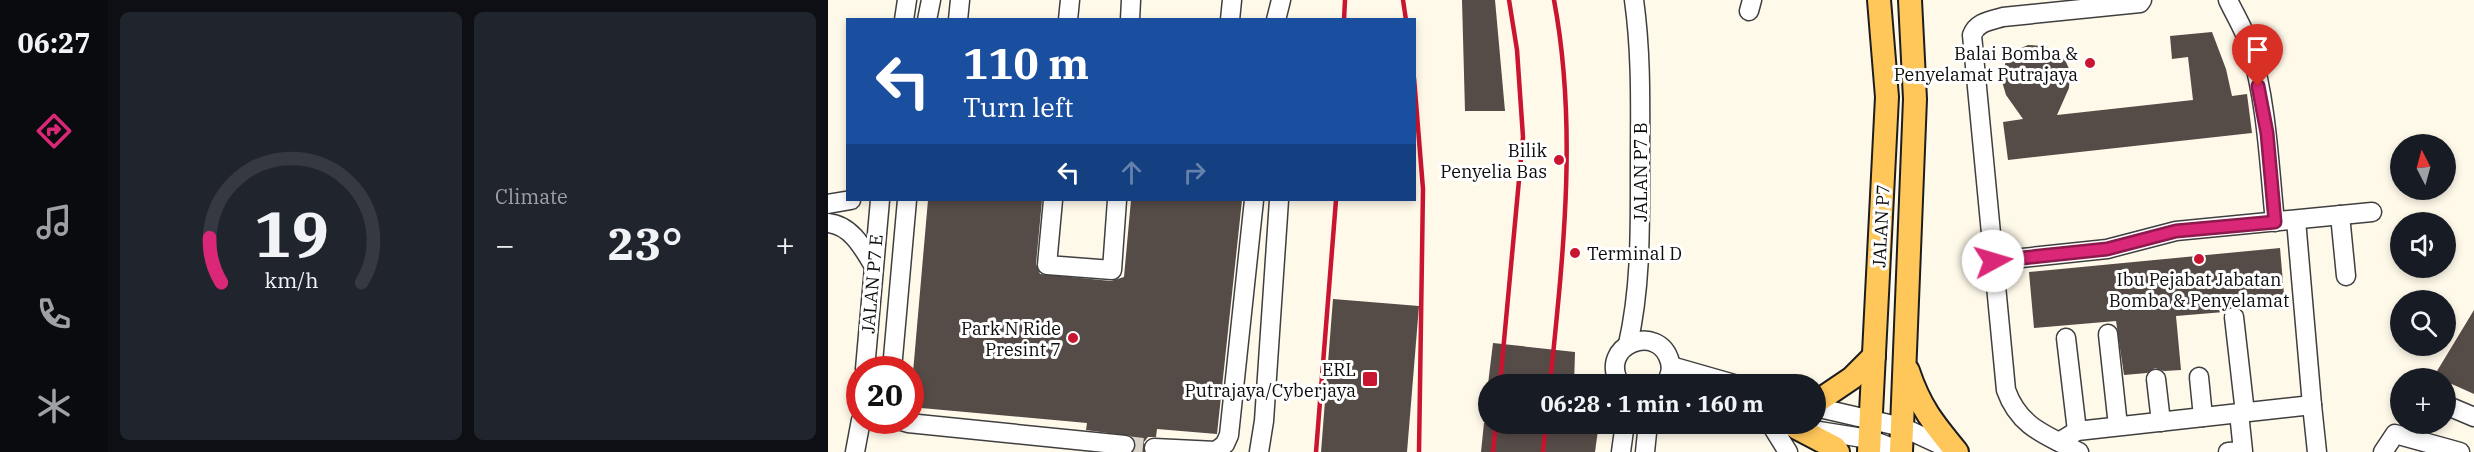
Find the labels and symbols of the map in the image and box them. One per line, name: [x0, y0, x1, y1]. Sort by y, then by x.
pin: [2232, 24, 2283, 86]
place label: Balai Bomba & Penyelamat Putrajaya: [1894, 42, 2078, 86]
marker: Balai Bomba & Penyelamat Putrajaya: [2083, 56, 2097, 70]
street label: JALAN P7 B: [1629, 122, 1652, 222]
north arrow: [2390, 134, 2456, 200]
place label: Bilik Penyelia Bas: [1440, 139, 1547, 183]
marker: Bilik Penyelia Bas: [1552, 153, 1566, 167]
street label: JALAN P7: [1867, 184, 1895, 268]
position arrow: [1961, 229, 2025, 293]
street label: JALAN P7 E: [856, 234, 888, 334]
place label: Terminal D: [1587, 242, 1682, 265]
marker: Terminal D: [1568, 246, 1582, 260]
marker: Ibu Pejabat Jabatan Bomba & Penyelamat: [2192, 252, 2206, 266]
place label: Ibu Pejabat Jabatan Bomba & Penyelamat: [2109, 268, 2289, 312]
place label: Park N Ride Presint 7: [961, 317, 1061, 361]
marker: Park N Ride Presint 7: [1066, 331, 1080, 345]
speed limit sign: 20: [846, 356, 924, 434]
place label: ERL Putrajaya/Cyberjaya: [1184, 358, 1356, 402]
marker: ERL Putrajaya/Cyberjaya: [1361, 370, 1379, 388]

